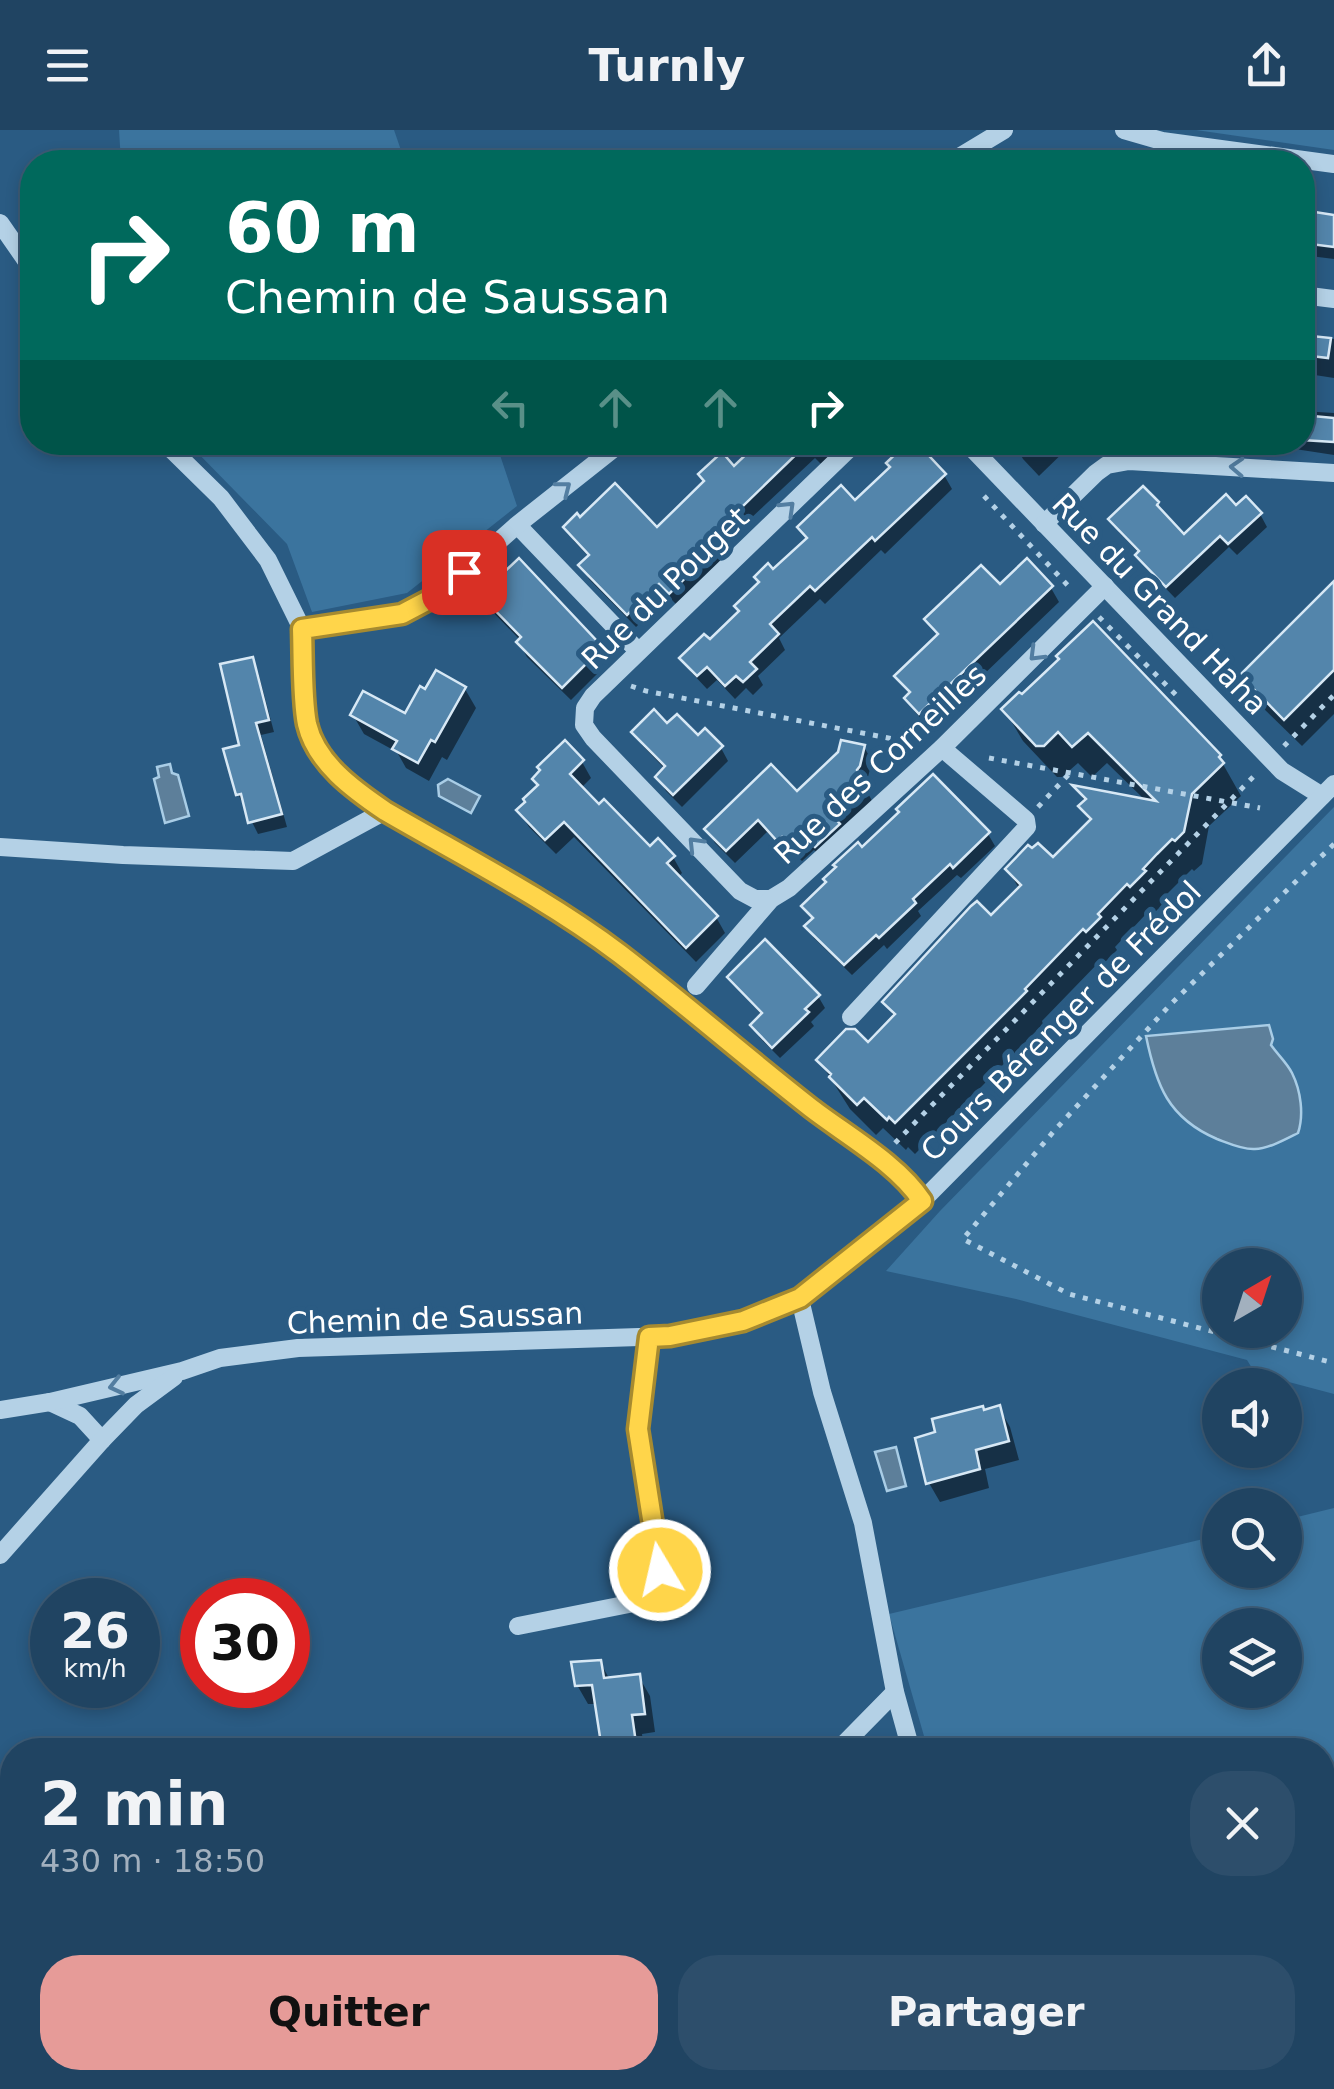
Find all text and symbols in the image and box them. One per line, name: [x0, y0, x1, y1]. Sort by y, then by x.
icon: menu: [40, 38, 95, 93]
icon: share: [1239, 38, 1294, 93]
text: Turnly: [589, 39, 745, 92]
text: 60 m: [225, 187, 420, 269]
icon: right: [60, 190, 190, 320]
text: Chemin de Saussan: [225, 271, 670, 324]
icon: left: [483, 380, 538, 435]
icon: ahead: [588, 380, 643, 435]
icon: ahead: [693, 380, 748, 435]
icon: right: [798, 380, 853, 435]
one-way arrow: [1228, 457, 1244, 478]
one-way arrow: [553, 482, 571, 500]
street label: Rue du Grand Haha: [1045, 486, 1275, 722]
street label: Rue du Pouget: [575, 500, 756, 676]
one-way arrow: [776, 502, 794, 520]
pin: [422, 530, 507, 615]
icon: arrive: [437, 545, 492, 600]
one-way arrow: [1030, 643, 1048, 661]
street label: Rue des Corneilles: [767, 657, 993, 871]
one-way arrow: [689, 838, 707, 856]
street label: Cours Bérenger de Frédol: [914, 874, 1208, 1168]
north arrow: [1202, 1248, 1302, 1348]
map controls: [1202, 1248, 1302, 1708]
street label: Chemin de Saussan: [286, 1295, 584, 1341]
button: sound: [1202, 1368, 1302, 1468]
one-way arrow: [108, 1374, 125, 1395]
button: search: [1202, 1488, 1302, 1588]
position arrow: [608, 1518, 712, 1622]
speed limit sign: 30: [180, 1578, 310, 1708]
text: 26: [60, 1602, 130, 1660]
button: layers: [1202, 1608, 1302, 1708]
text: km/h: [63, 1654, 127, 1683]
text: 2 min: [40, 1769, 228, 1839]
button: close: [1190, 1771, 1295, 1876]
text: 430 m · 18:50: [40, 1842, 265, 1880]
button: Quitter: [40, 1955, 658, 2070]
button: Partager: [678, 1955, 1295, 2070]

